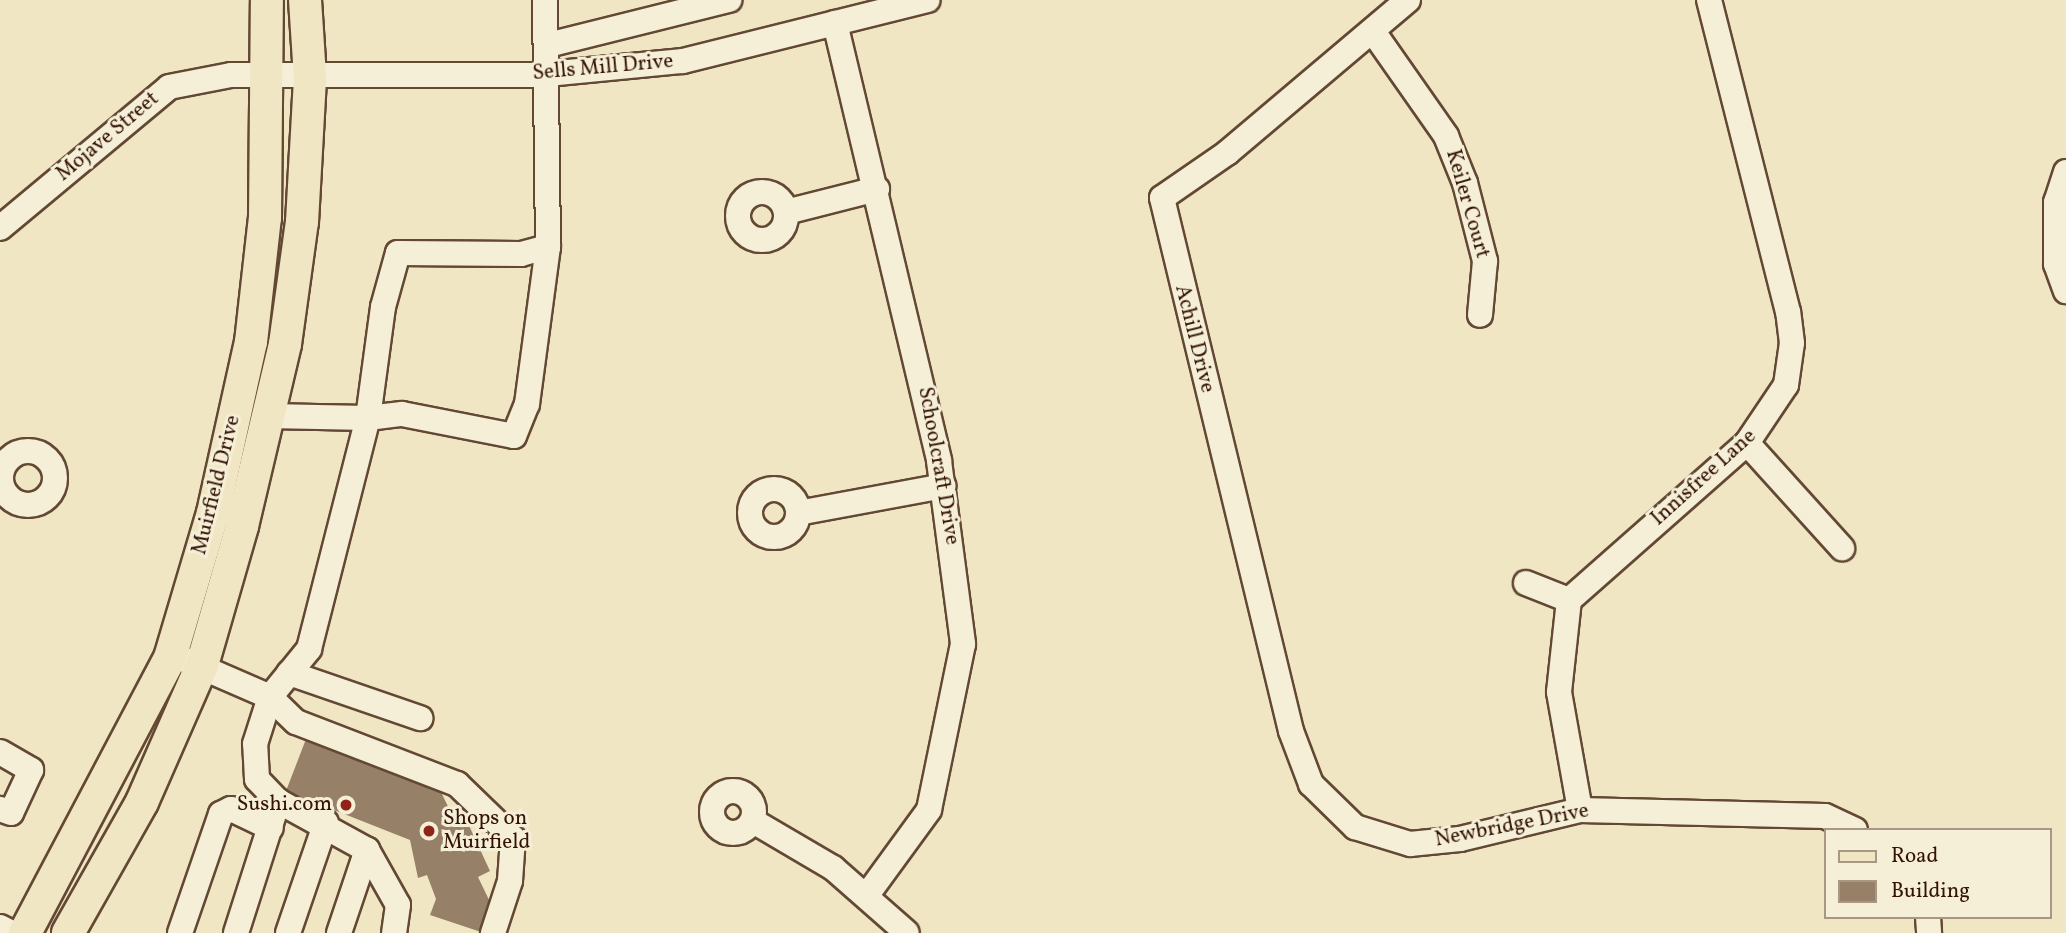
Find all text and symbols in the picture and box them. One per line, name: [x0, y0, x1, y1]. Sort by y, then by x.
street label: Sells Mill Drive: [532, 49, 674, 87]
street label: Mojave Street: [52, 87, 164, 187]
street label: Keiler Court: [1439, 147, 1495, 261]
street label: Achill Drive: [1168, 283, 1220, 395]
street label: Schoolcraft Drive: [912, 385, 964, 547]
street label: Muirfield Drive: [187, 413, 247, 557]
street label: Innisfree Lane: [1646, 424, 1762, 532]
place label: Sushi.com: [237, 792, 332, 818]
marker: Sushi.com: [338, 797, 354, 813]
street label: Newbridge Drive: [1433, 799, 1591, 853]
place label: Shops on Muirfield: [443, 806, 530, 856]
marker: Shops on Muirfield: [421, 823, 437, 839]
legend: [1825, 828, 2052, 919]
text: Road: [1891, 842, 1938, 871]
text: Building: [1891, 877, 1970, 906]

